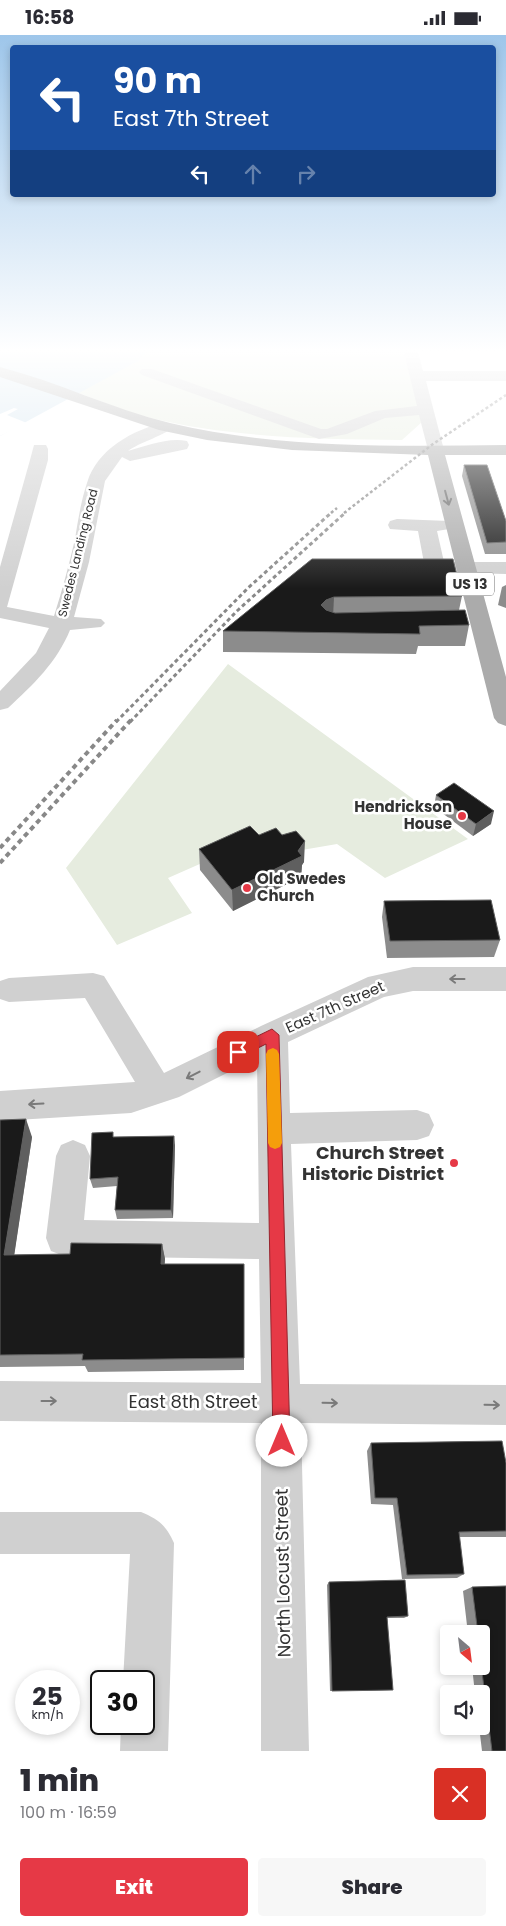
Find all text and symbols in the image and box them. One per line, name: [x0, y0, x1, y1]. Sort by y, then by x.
text: 16:58: [25, 4, 74, 31]
text: 90 m: [113, 56, 202, 105]
icon: left: [30, 65, 95, 130]
text: East 7th Street: [113, 103, 269, 134]
icon: left: [186, 160, 214, 188]
icon: ahead: [239, 160, 267, 188]
icon: right: [292, 160, 320, 188]
street label: Swedes Landing Road: [53, 487, 102, 619]
one-way arrow: [442, 489, 452, 505]
road number: US 13: [446, 573, 494, 595]
place label: Hendrickson House: [354, 796, 452, 834]
marker: Hendrickson House: [456, 810, 468, 822]
place label: Old Swedes Church: [257, 868, 346, 906]
marker: Old Swedes Church: [241, 882, 253, 894]
one-way arrow: [450, 974, 466, 984]
street label: East 7th Street: [282, 975, 388, 1038]
pin: [217, 1031, 259, 1073]
icon: arrive: [224, 1038, 252, 1066]
one-way arrow: [186, 1071, 201, 1080]
one-way arrow: [28, 1099, 44, 1108]
place label: Church Street Historic District: [302, 1140, 444, 1186]
marker: Church Street Historic District: [448, 1157, 460, 1169]
street label: East 8th Street: [128, 1389, 258, 1414]
one-way arrow: [40, 1396, 56, 1406]
one-way arrow: [322, 1398, 338, 1407]
one-way arrow: [484, 1400, 500, 1410]
position arrow: [255, 1414, 307, 1466]
street label: North Locust Street: [269, 1488, 296, 1658]
north arrow: [440, 1625, 490, 1675]
map controls: [440, 1625, 490, 1735]
speed limit sign: 30: [90, 1670, 155, 1735]
text: 25: [32, 1679, 63, 1714]
button: sound: [440, 1685, 490, 1735]
text: km/h: [32, 1706, 63, 1723]
text: 1 min: [20, 1759, 99, 1802]
button: close: [434, 1768, 486, 1820]
text: 100 m · 16:59: [20, 1801, 117, 1824]
button: Exit: [20, 1858, 248, 1916]
button: Share: [258, 1858, 486, 1916]

